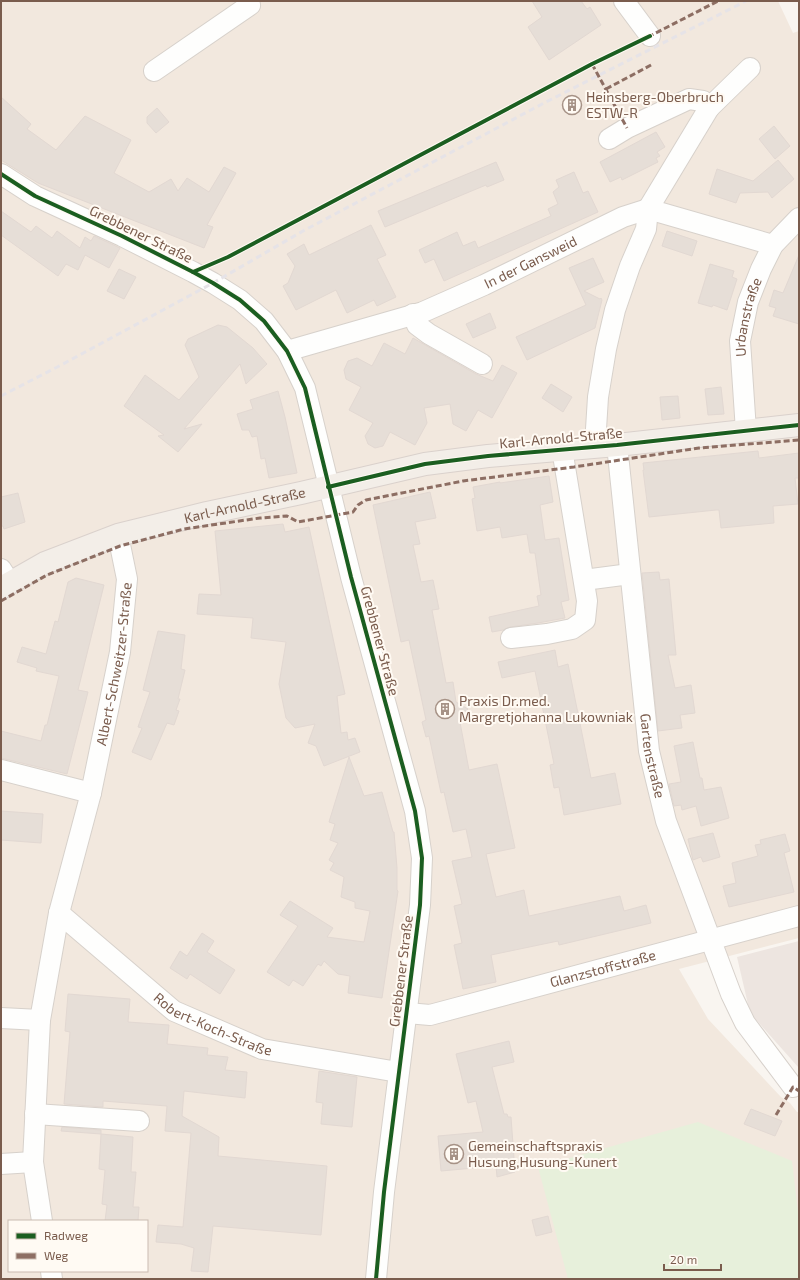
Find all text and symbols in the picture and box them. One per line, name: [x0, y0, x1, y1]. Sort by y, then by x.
place label: Heinsberg-Oberbruch ESTW-R: [586, 88, 724, 121]
building icon: Heinsberg-Oberbruch ESTW-R: [561, 94, 583, 116]
street label: Grebbener Straße: [87, 201, 196, 266]
street label: In der Gansweid: [481, 232, 580, 292]
street label: Urbanstraße: [731, 275, 765, 358]
street label: Karl-Arnold-Straße: [499, 424, 623, 451]
street label: Karl-Arnold-Straße: [182, 483, 307, 526]
street label: Albert-Schweitzer-Straße: [92, 581, 135, 747]
street label: Grebbener Straße: [358, 584, 403, 697]
place label: Praxis Dr.med. Margretjohanna Lukowniak: [459, 692, 633, 725]
building icon: Praxis Dr.med. Margretjohanna Lukowniak: [434, 698, 456, 720]
street label: Gartenstraße: [637, 713, 669, 800]
street label: Grebbener Straße: [385, 914, 416, 1028]
street label: Glanzstoffstraße: [548, 946, 658, 990]
street label: Robert-Koch-Straße: [151, 989, 273, 1059]
place label: Gemeinschaftspraxis Husung,Husung-Kunert: [468, 1137, 617, 1170]
building icon: Gemeinschaftspraxis Husung,Husung-Kunert: [443, 1143, 465, 1165]
legend: [8, 1220, 148, 1272]
text: Radweg: [44, 1228, 88, 1242]
scale bar: [664, 1246, 721, 1272]
text: Weg: [44, 1248, 69, 1262]
text: 20 m: [670, 1252, 697, 1266]

